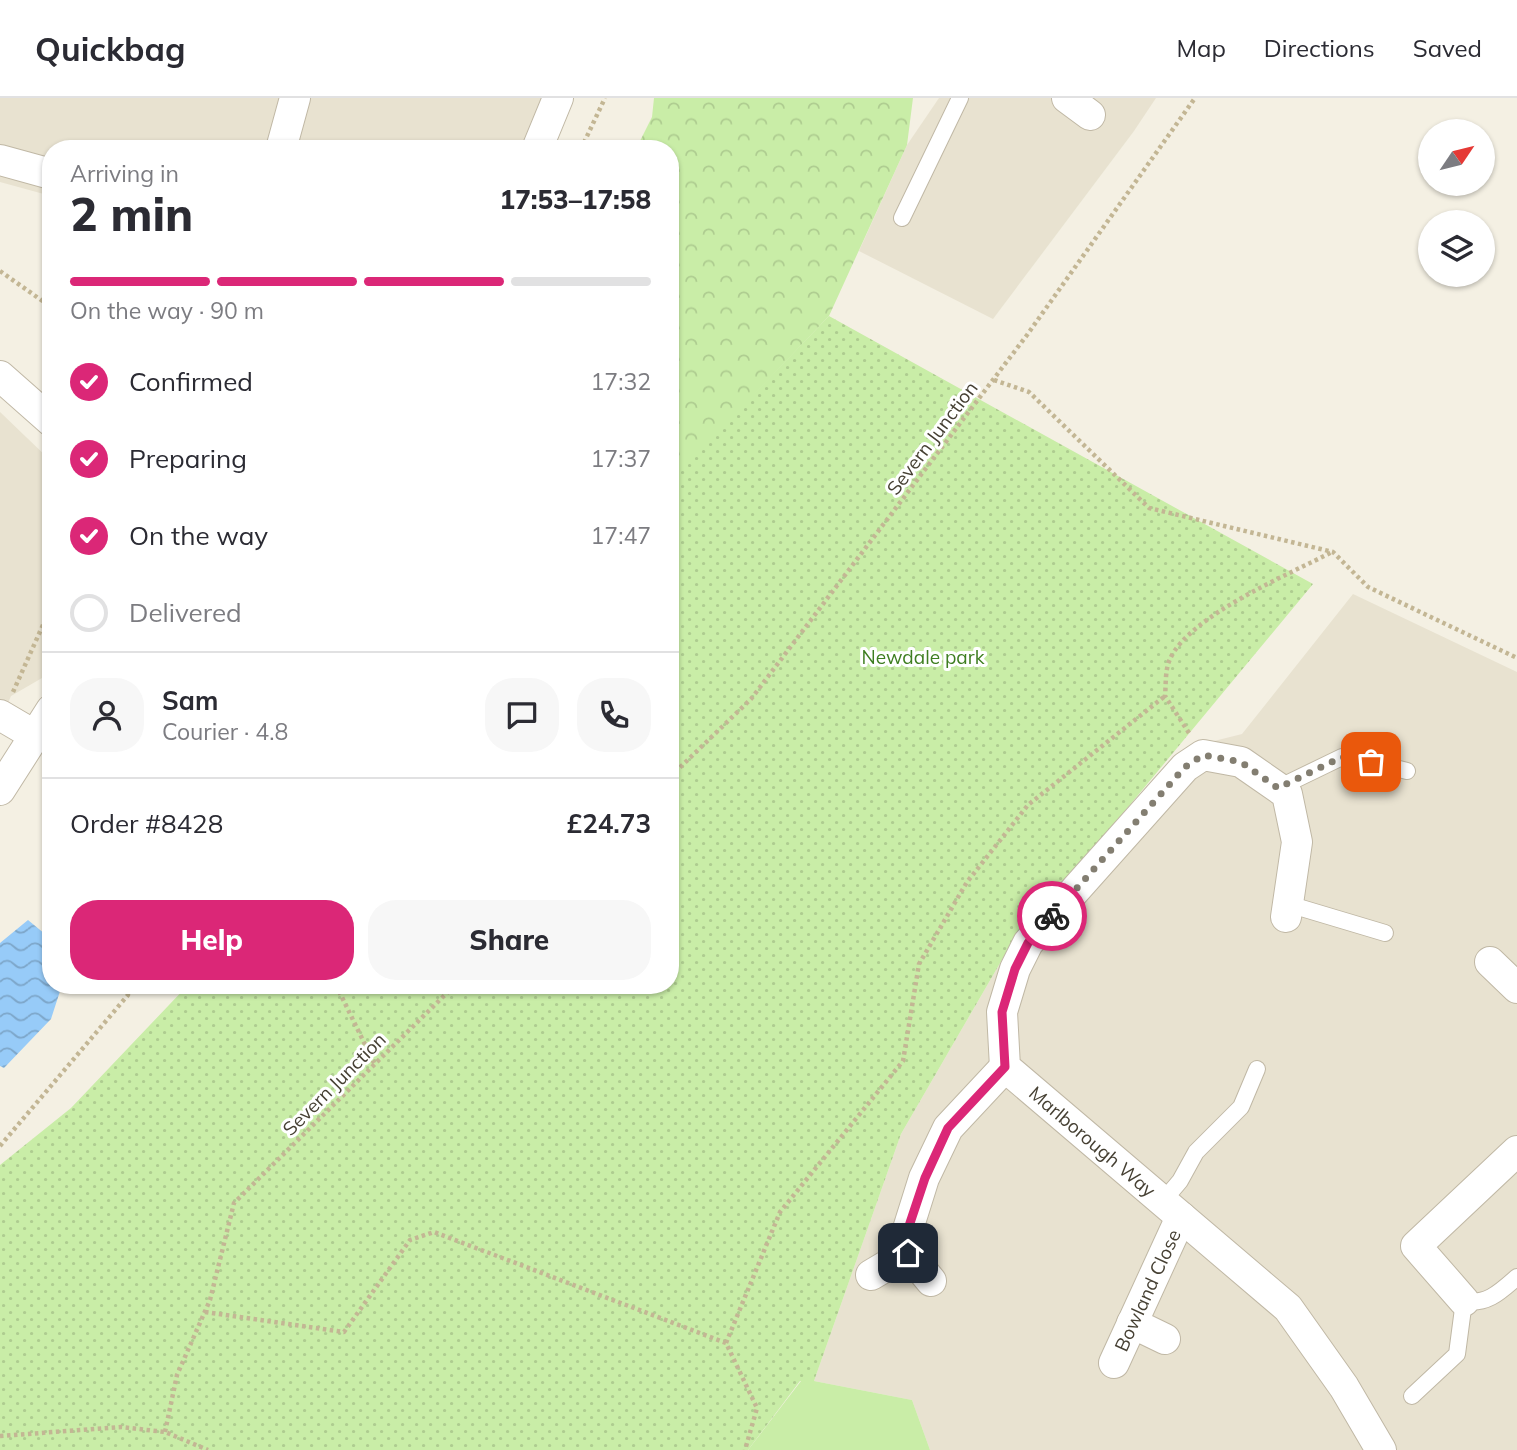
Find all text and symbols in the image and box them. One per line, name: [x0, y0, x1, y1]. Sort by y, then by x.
text: Quickbag: [35, 28, 186, 69]
text: Map: [1176, 33, 1226, 63]
text: Directions: [1264, 33, 1375, 63]
text: Saved: [1413, 33, 1482, 63]
north arrow: [1418, 119, 1494, 196]
map controls: [1418, 119, 1495, 287]
text: Arriving in: [70, 159, 179, 188]
text: 17:53–17:58: [500, 183, 651, 216]
text: 2 min: [70, 185, 193, 243]
button: layers: [1418, 210, 1495, 287]
text: On the way · 90 m: [70, 296, 264, 325]
icon: check: [70, 363, 108, 401]
text: Confirmed: [129, 365, 253, 398]
text: 17:32: [591, 367, 651, 396]
street label: Severn Junction: [881, 376, 983, 500]
icon: check: [70, 440, 108, 478]
text: Preparing: [129, 442, 247, 475]
text: 17:37: [591, 444, 651, 473]
icon: check: [70, 517, 108, 555]
text: On the way: [129, 519, 268, 552]
text: 17:47: [591, 521, 651, 550]
text: Delivered: [129, 596, 242, 629]
park label: Newdale park: [862, 645, 985, 669]
button: person: [70, 678, 144, 752]
button: chat: [485, 678, 559, 752]
button: phone: [577, 678, 651, 752]
text: Sam: [162, 684, 218, 717]
text: Courier · 4.8: [162, 717, 288, 746]
pin: [1341, 732, 1401, 792]
icon: bag: [1352, 743, 1390, 781]
text: Order #8428: [70, 807, 223, 840]
text: £24.73: [567, 807, 651, 840]
courier: [1017, 881, 1087, 951]
icon: bike: [1033, 897, 1071, 935]
button: Help: [70, 900, 354, 980]
button: Share: [368, 900, 651, 980]
street label: Severn Junction: [277, 1027, 391, 1141]
street label: Marlborough Way: [1024, 1081, 1161, 1202]
pin: [878, 1223, 938, 1283]
street label: Bowland Close: [1109, 1225, 1186, 1355]
icon: home: [889, 1234, 927, 1272]

